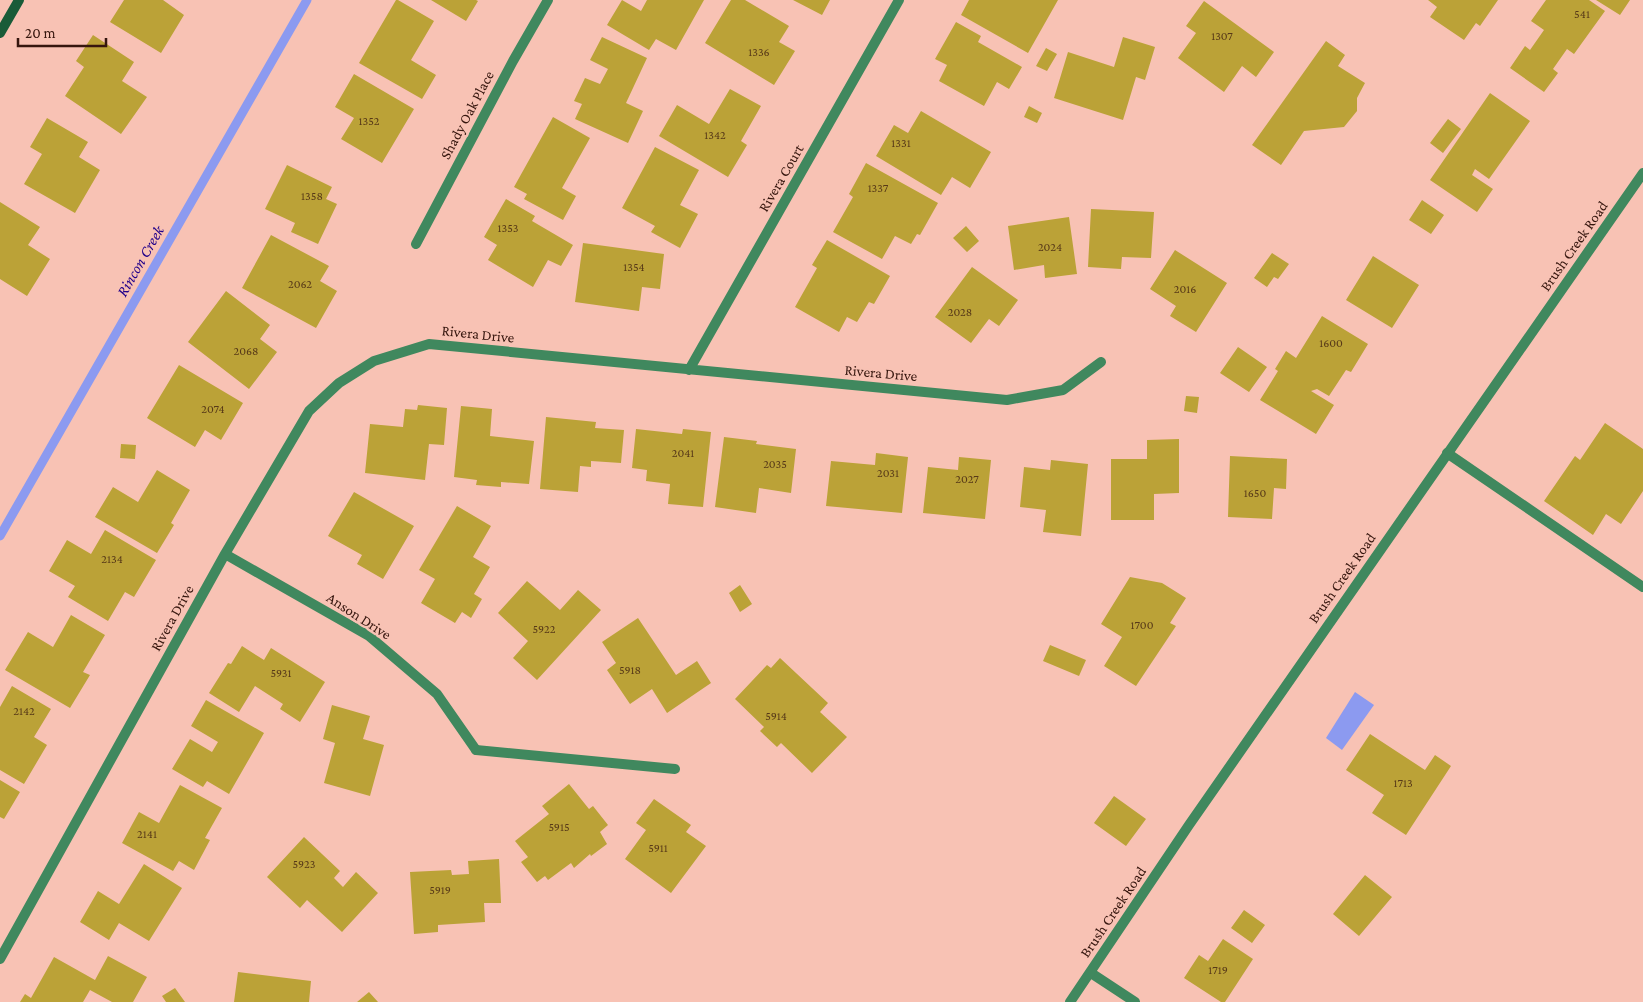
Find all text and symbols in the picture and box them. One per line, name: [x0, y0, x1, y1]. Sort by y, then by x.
house number: 541: [1574, 7, 1590, 21]
scale bar: [18, 15, 105, 47]
text: 20 m: [25, 25, 56, 41]
house number: 1307: [1211, 29, 1233, 43]
house number: 1336: [748, 45, 770, 59]
street label: Shady Oak Place: [437, 68, 498, 162]
house number: 1352: [359, 114, 380, 128]
house number: 1342: [704, 128, 726, 142]
house number: 1331: [891, 136, 911, 150]
street label: Rivera Court: [755, 141, 807, 214]
house number: 1337: [868, 181, 889, 195]
house number: 1358: [301, 189, 323, 203]
street label: Brush Creek Road: [1537, 198, 1611, 294]
house number: 1353: [498, 221, 519, 235]
water label: Rincon Creek: [113, 222, 168, 299]
house number: 2024: [1038, 240, 1062, 254]
house number: 1354: [623, 260, 645, 274]
house number: 2062: [288, 277, 312, 291]
house number: 2016: [1174, 282, 1196, 296]
house number: 2028: [948, 305, 972, 319]
street label: Rivera Drive: [441, 322, 516, 346]
house number: 1600: [1319, 336, 1343, 350]
house number: 2068: [233, 344, 259, 358]
street label: Rivera Drive: [844, 362, 918, 384]
house number: 2074: [201, 402, 225, 416]
house number: 2041: [672, 446, 694, 460]
house number: 2035: [763, 457, 787, 471]
house number: 2031: [877, 466, 899, 480]
house number: 2027: [955, 472, 979, 486]
house number: 1650: [1244, 486, 1266, 500]
street label: Brush Creek Road: [1305, 530, 1379, 626]
house number: 2134: [101, 552, 123, 566]
street label: Rivera Drive: [147, 582, 197, 654]
street label: Anson Drive: [324, 589, 394, 643]
house number: 1700: [1131, 618, 1154, 632]
house number: 5922: [533, 622, 556, 636]
house number: 5918: [619, 663, 641, 677]
house number: 5931: [270, 666, 292, 680]
house number: 2142: [13, 704, 35, 718]
house number: 5914: [765, 709, 787, 723]
house number: 1713: [1393, 776, 1413, 790]
house number: 5915: [548, 820, 570, 834]
house number: 2141: [137, 827, 157, 841]
house number: 5911: [648, 841, 668, 855]
house number: 5923: [293, 857, 316, 871]
street label: Brush Creek Road: [1077, 864, 1149, 960]
house number: 5919: [429, 883, 451, 897]
house number: 1719: [1208, 963, 1228, 977]

